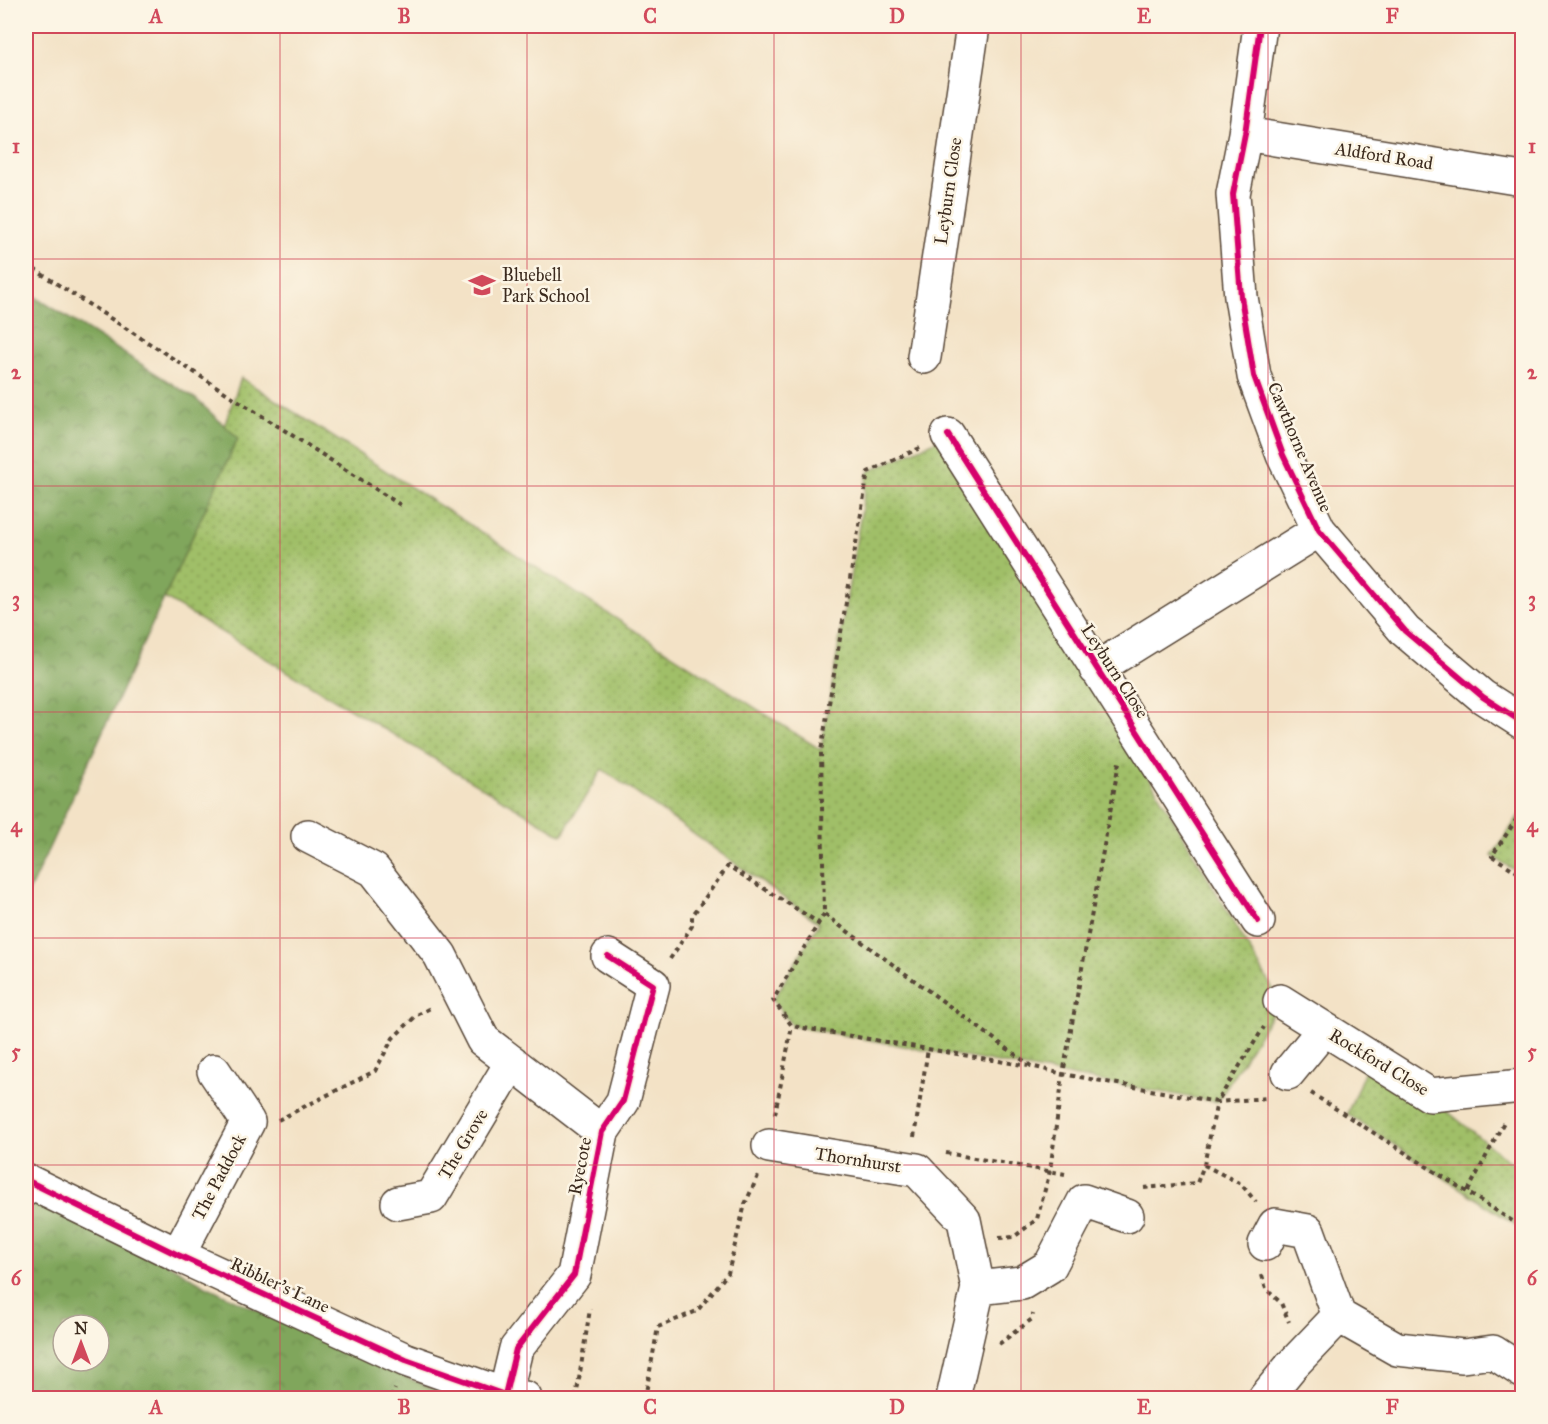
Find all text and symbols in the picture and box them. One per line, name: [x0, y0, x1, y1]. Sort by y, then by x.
text: A: [147, 4, 163, 28]
text: B: [397, 4, 411, 28]
text: C: [643, 4, 657, 28]
text: D: [889, 4, 905, 28]
text: E: [1137, 4, 1152, 28]
text: F: [1385, 4, 1399, 28]
text: 1: [12, 134, 20, 158]
text: 1: [1528, 134, 1536, 158]
street label: Leyburn Close: [930, 136, 966, 246]
street label: Aldford Road: [1332, 137, 1435, 175]
place label: Bluebell Park School: [502, 264, 590, 307]
school or university icon: Bluebell Park School: [467, 270, 497, 300]
text: 2: [11, 360, 22, 384]
text: 2: [1527, 360, 1538, 384]
street label: Cawthorne Avenue: [1263, 379, 1337, 515]
text: 3: [12, 587, 20, 612]
text: 3: [1528, 587, 1536, 612]
street label: Leyburn Close: [1076, 620, 1154, 722]
text: 4: [10, 813, 22, 838]
text: 4: [1526, 813, 1538, 838]
street label: Rockford Close: [1325, 1024, 1433, 1100]
text: 5: [11, 1039, 21, 1063]
text: 5: [1527, 1039, 1537, 1063]
street label: The Grove: [433, 1105, 493, 1183]
street label: The Paddock: [187, 1130, 251, 1224]
street label: Ryecote: [564, 1135, 596, 1197]
street label: Thornhurst: [813, 1142, 903, 1178]
street label: Ribbler's Lane: [227, 1252, 333, 1318]
text: 6: [11, 1266, 23, 1290]
text: 6: [1527, 1266, 1539, 1290]
north arrow: [51, 1313, 111, 1373]
text: N: [74, 1319, 88, 1338]
text: A: [147, 1395, 163, 1419]
text: B: [397, 1395, 411, 1419]
text: C: [643, 1395, 657, 1419]
text: D: [889, 1395, 905, 1419]
text: E: [1137, 1395, 1152, 1419]
text: F: [1385, 1395, 1399, 1419]

